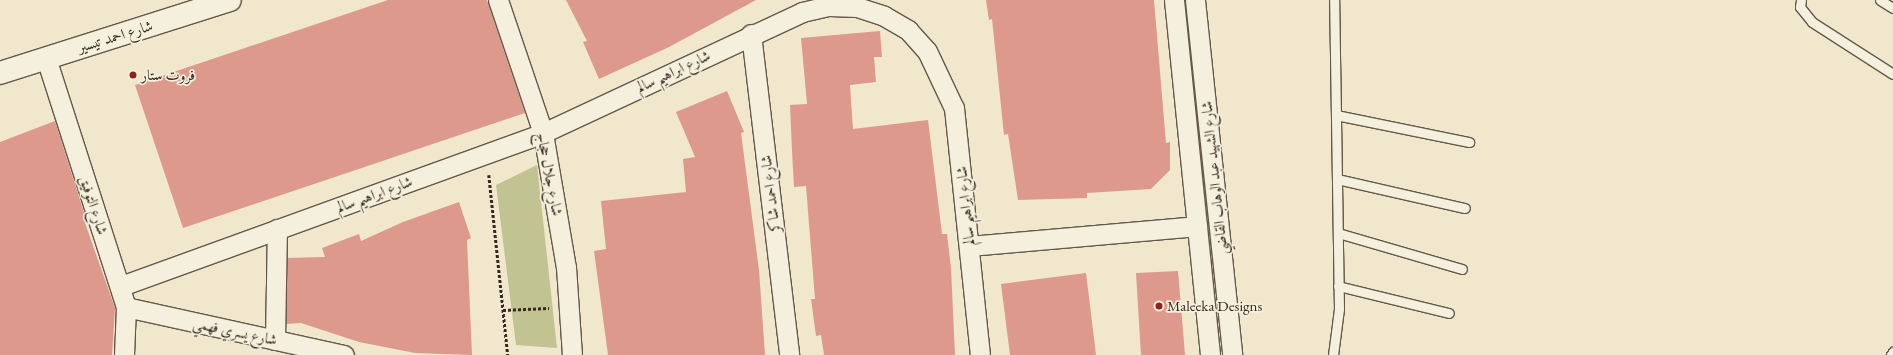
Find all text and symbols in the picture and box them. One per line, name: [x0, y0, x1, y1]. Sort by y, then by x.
street label: شارع احمد تيسير: [75, 16, 155, 56]
street label: شارع ابراهيم سالم: [633, 46, 713, 96]
place label: فروت ستار: [141, 66, 195, 84]
marker: فروت ستار: [128, 70, 138, 80]
street label: شارع الشهيد عبد الوهاب القاضي: [1197, 100, 1231, 256]
street label: شارع جلال حجاج: [533, 131, 567, 217]
street label: شارع احمد شاكر: [756, 154, 784, 234]
street label: شارع ابراهيم سالم: [952, 166, 978, 246]
street label: شارع ابراهيم سالم: [334, 172, 414, 216]
street label: شارع التوفيق: [76, 173, 112, 237]
place label: Maleeka Designs: [1167, 297, 1262, 315]
marker: Maleeka Designs: [1154, 301, 1164, 311]
street label: شارع يسري فهمي: [191, 313, 279, 349]

